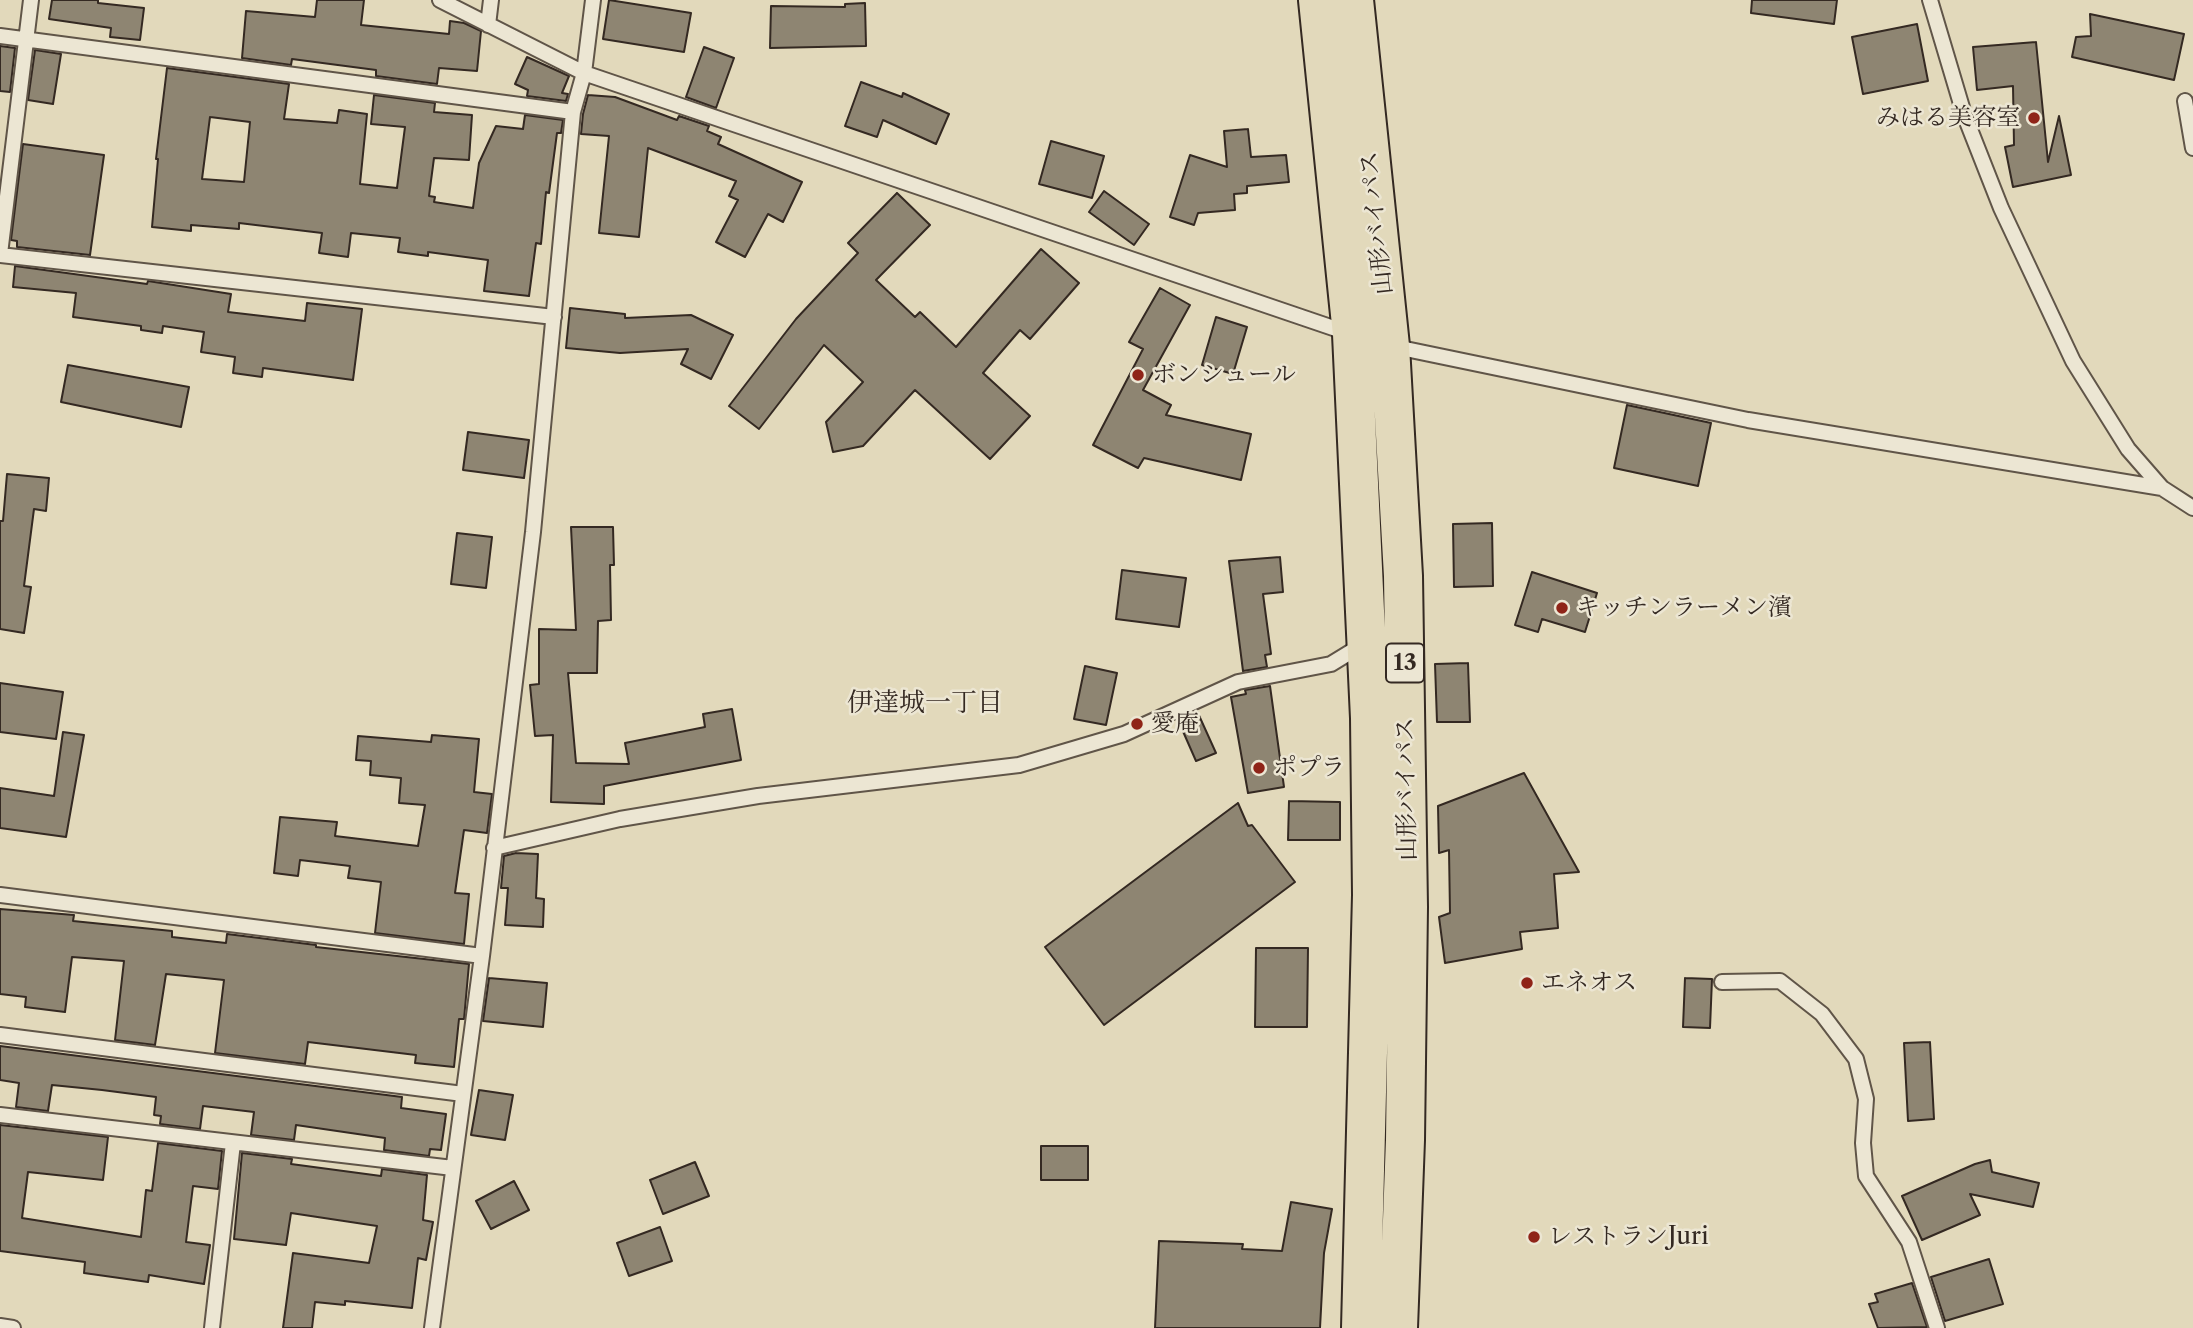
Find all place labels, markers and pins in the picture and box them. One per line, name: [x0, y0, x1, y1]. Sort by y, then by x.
place label: みはる美容室: [1876, 104, 2020, 132]
marker: みはる美容室: [2026, 110, 2042, 126]
place label: ボンシュール: [1152, 361, 1296, 389]
marker: ボンシュール: [1130, 367, 1146, 383]
place label: キッチンラーメン濱: [1576, 594, 1792, 622]
marker: キッチンラーメン濱: [1554, 600, 1570, 616]
place label: 愛庵: [1151, 710, 1199, 738]
marker: 愛庵: [1129, 716, 1145, 732]
place label: ポプラ: [1273, 754, 1345, 782]
marker: ポプラ: [1251, 760, 1267, 776]
place label: エネオス: [1541, 969, 1637, 997]
marker: エネオス: [1519, 975, 1535, 991]
place label: レストランJuri: [1548, 1223, 1708, 1251]
marker: レストランJuri: [1526, 1229, 1542, 1245]

